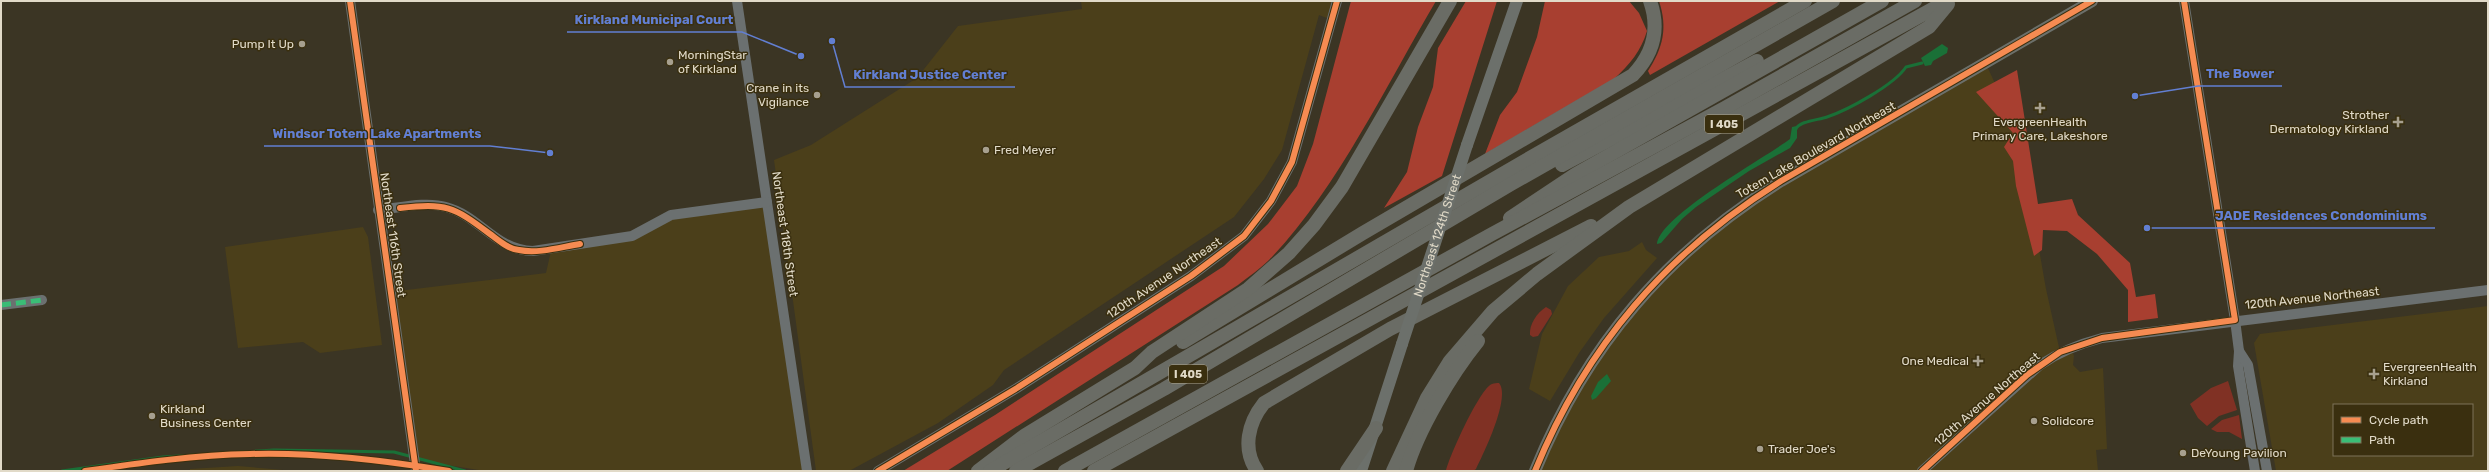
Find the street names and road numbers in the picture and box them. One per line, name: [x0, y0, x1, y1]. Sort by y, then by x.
street label: Totem Lake Boulevard Northeast: [1734, 98, 1898, 201]
road number: I 405: [1705, 115, 1743, 133]
street label: Northeast 118th Street: [769, 170, 801, 298]
street label: Northeast 116th Street: [377, 172, 409, 299]
street label: Northeast 124th Street: [1411, 172, 1464, 299]
street label: 120th Avenue Northeast: [1104, 234, 1224, 322]
street label: 120th Avenue Northeast: [2244, 284, 2380, 312]
street label: 120th Avenue Northeast: [1931, 349, 2043, 449]
road number: I 405: [1169, 365, 1207, 383]

